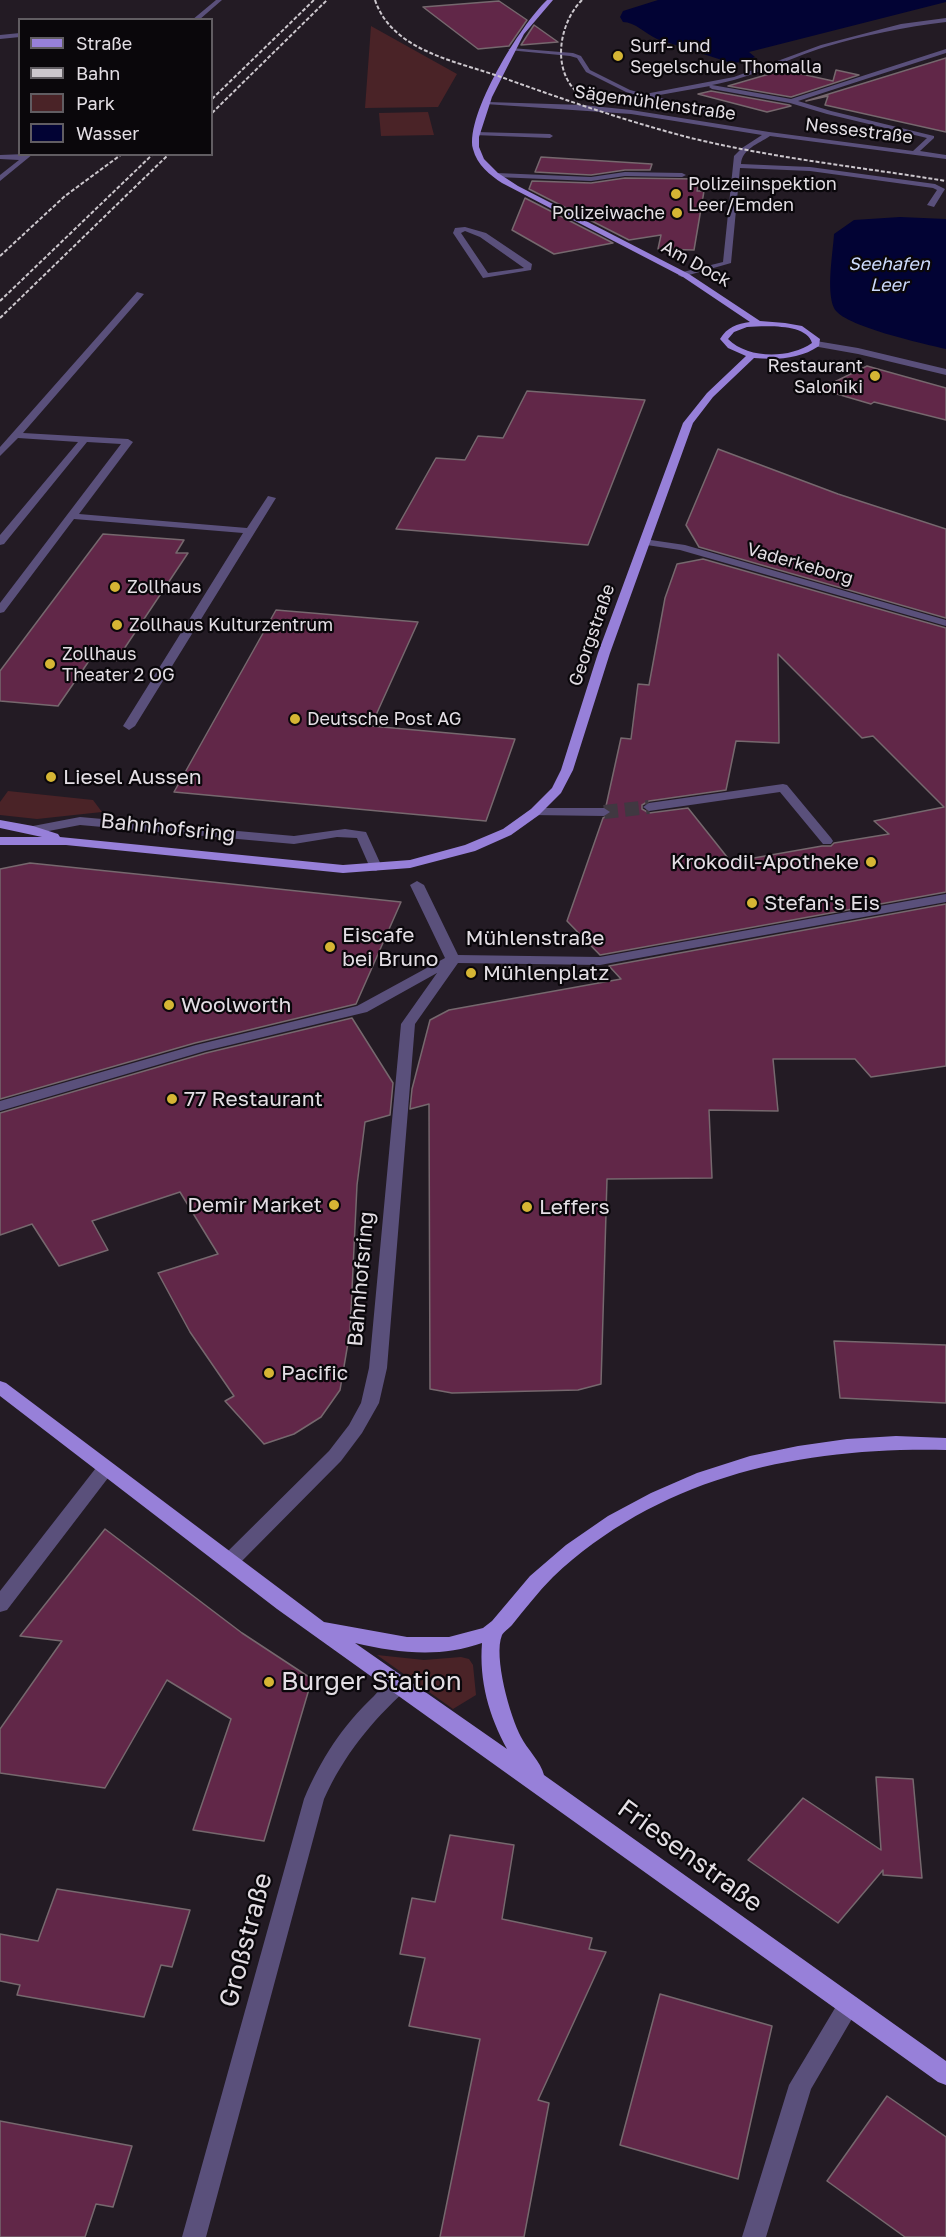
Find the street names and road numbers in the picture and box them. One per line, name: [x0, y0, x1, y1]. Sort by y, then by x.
street label: Sägemühlenstraße: [573, 81, 737, 125]
street label: Nessestraße: [804, 114, 914, 148]
street label: Am Dock: [658, 236, 734, 292]
street label: Vaderkeborg: [744, 538, 856, 590]
street label: Georgstraße: [564, 581, 620, 689]
street label: Bahnhofsring: [99, 808, 237, 848]
street label: Mühlenstraße: [465, 925, 605, 951]
street label: Bahnhofsring: [343, 1210, 379, 1348]
street label: Friesenstraße: [611, 1793, 769, 1919]
street label: Großstraße: [213, 1869, 279, 2011]

